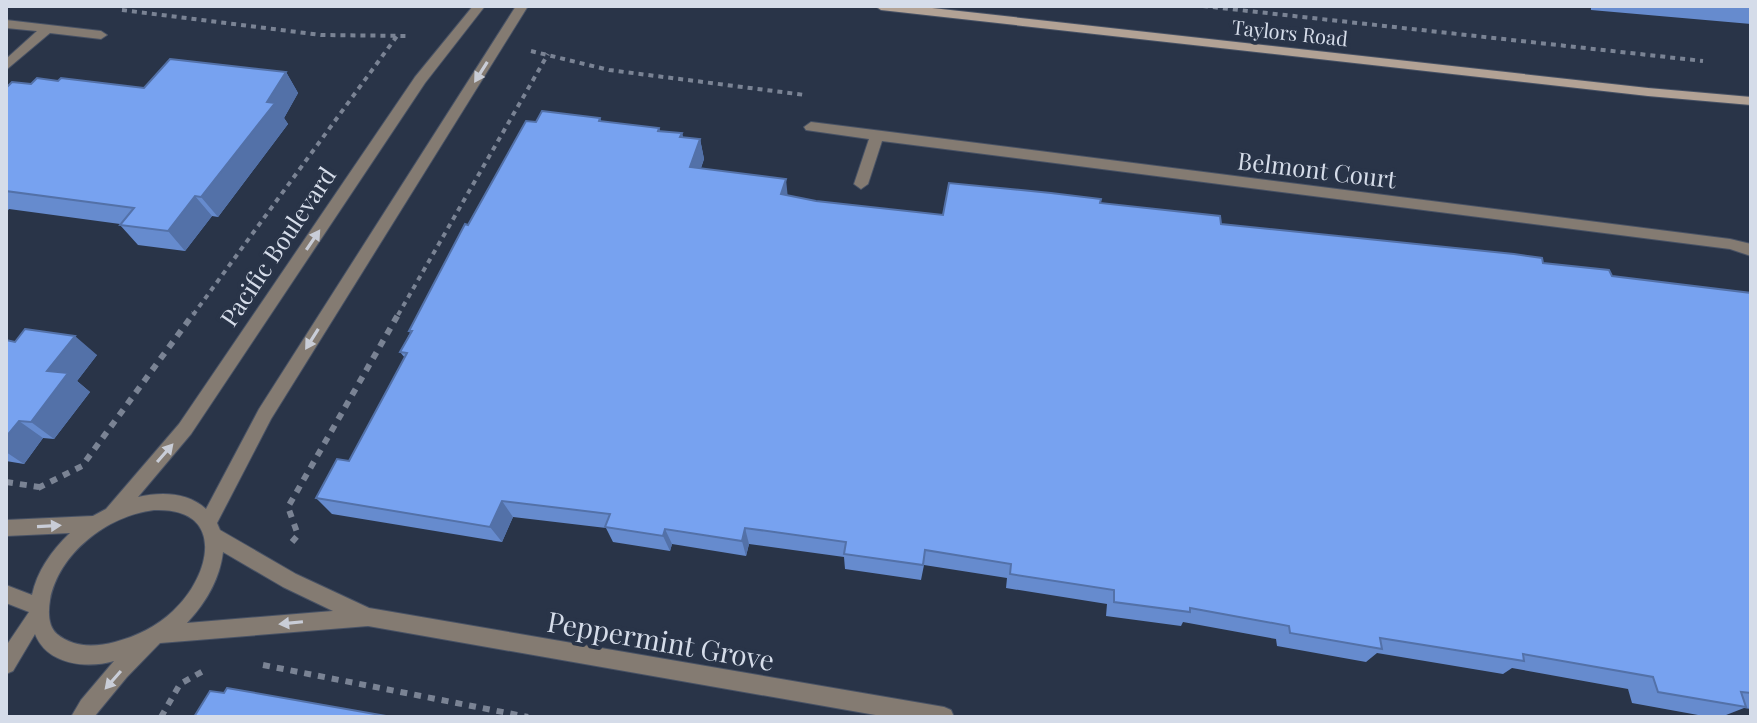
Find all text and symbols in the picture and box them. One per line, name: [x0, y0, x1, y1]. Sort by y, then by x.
street label: Taylors Road: [1231, 12, 1350, 52]
one-way arrow: [474, 61, 488, 83]
street label: Belmont Court: [1236, 143, 1399, 195]
street label: Pacific Boulevard: [212, 160, 342, 332]
one-way arrow: [305, 229, 320, 250]
one-way arrow: [305, 328, 319, 350]
one-way arrow: [155, 444, 173, 463]
one-way arrow: [37, 519, 62, 532]
street label: Peppermint Grove: [545, 602, 777, 678]
one-way arrow: [279, 616, 304, 629]
one-way arrow: [105, 669, 122, 689]

